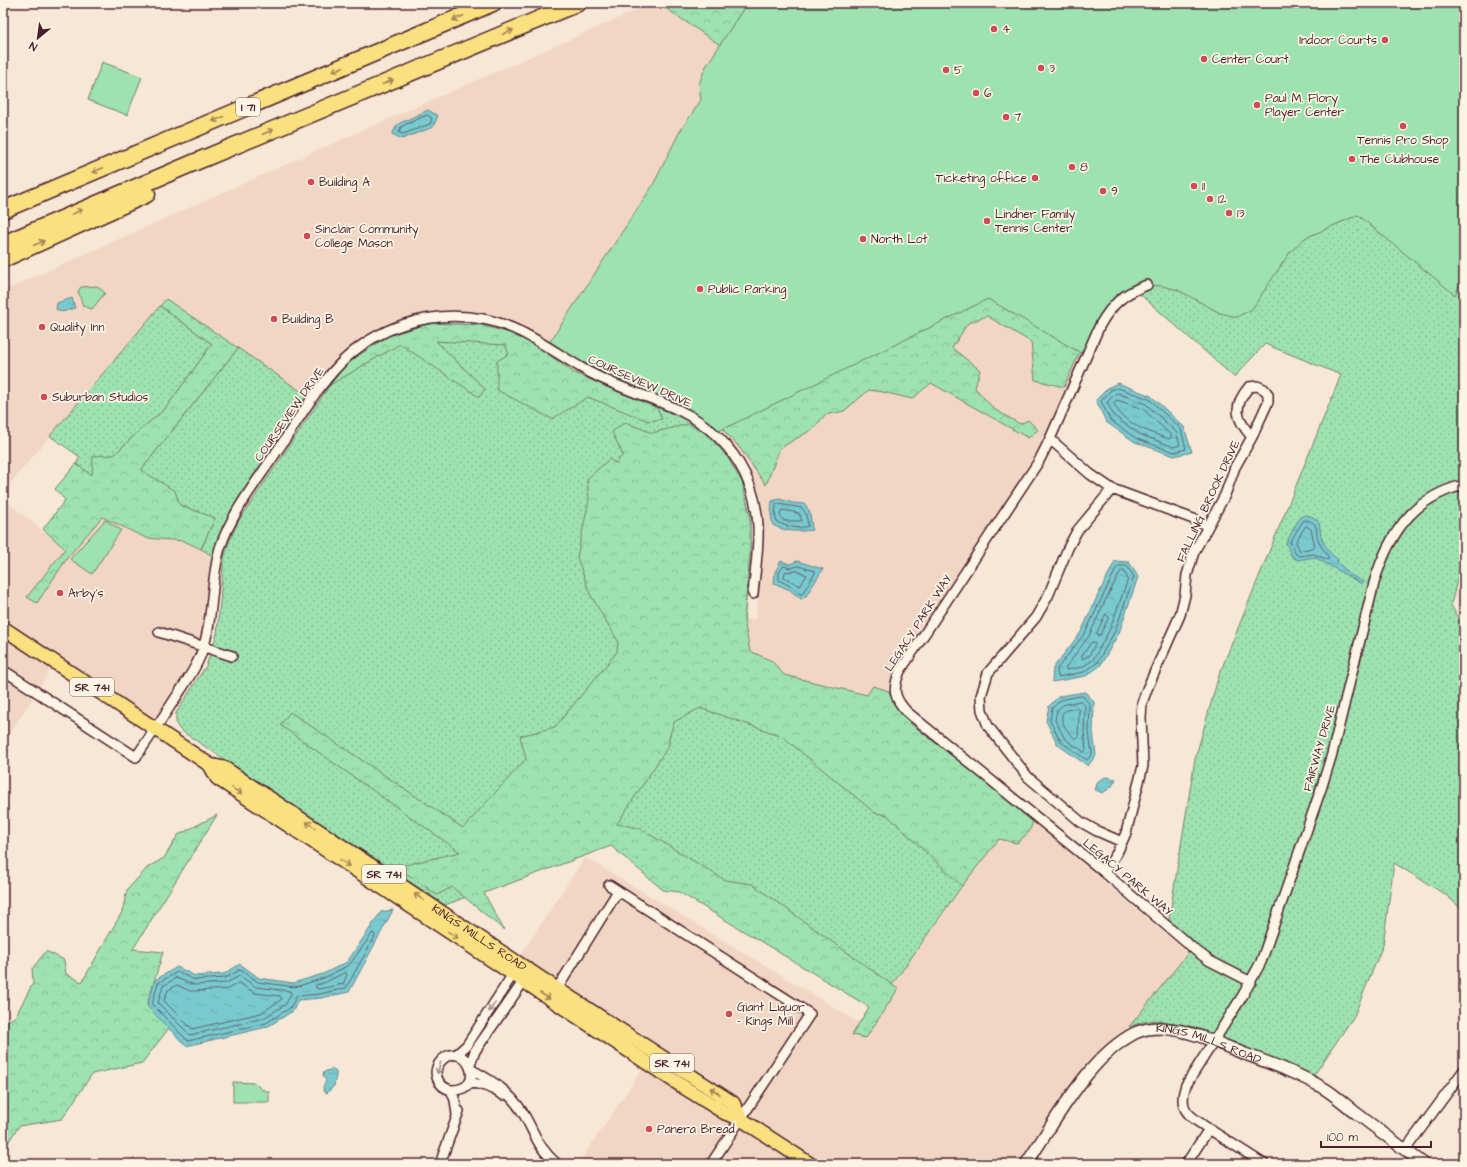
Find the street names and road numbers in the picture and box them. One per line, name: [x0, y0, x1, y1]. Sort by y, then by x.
road number: I 71: [236, 98, 260, 116]
street label: COURSEVIEW DRIVE: [585, 351, 694, 412]
street label: COURSEVIEW DRIVE: [250, 364, 328, 465]
street label: FALLING BROOK DRIVE: [1173, 437, 1244, 565]
street label: LEGACY PARK WAY: [881, 571, 956, 675]
road number: SR 741: [70, 678, 114, 696]
street label: FAIRWAY DRIVE: [1299, 703, 1340, 793]
street label: LEGACY PARK WAY: [1079, 835, 1177, 920]
road number: SR 741: [362, 865, 406, 883]
street label: KINGS MILLS ROAD: [428, 900, 530, 976]
street label: KINGS MILLS ROAD: [1156, 1020, 1264, 1068]
road number: SR 741: [650, 1054, 694, 1072]

